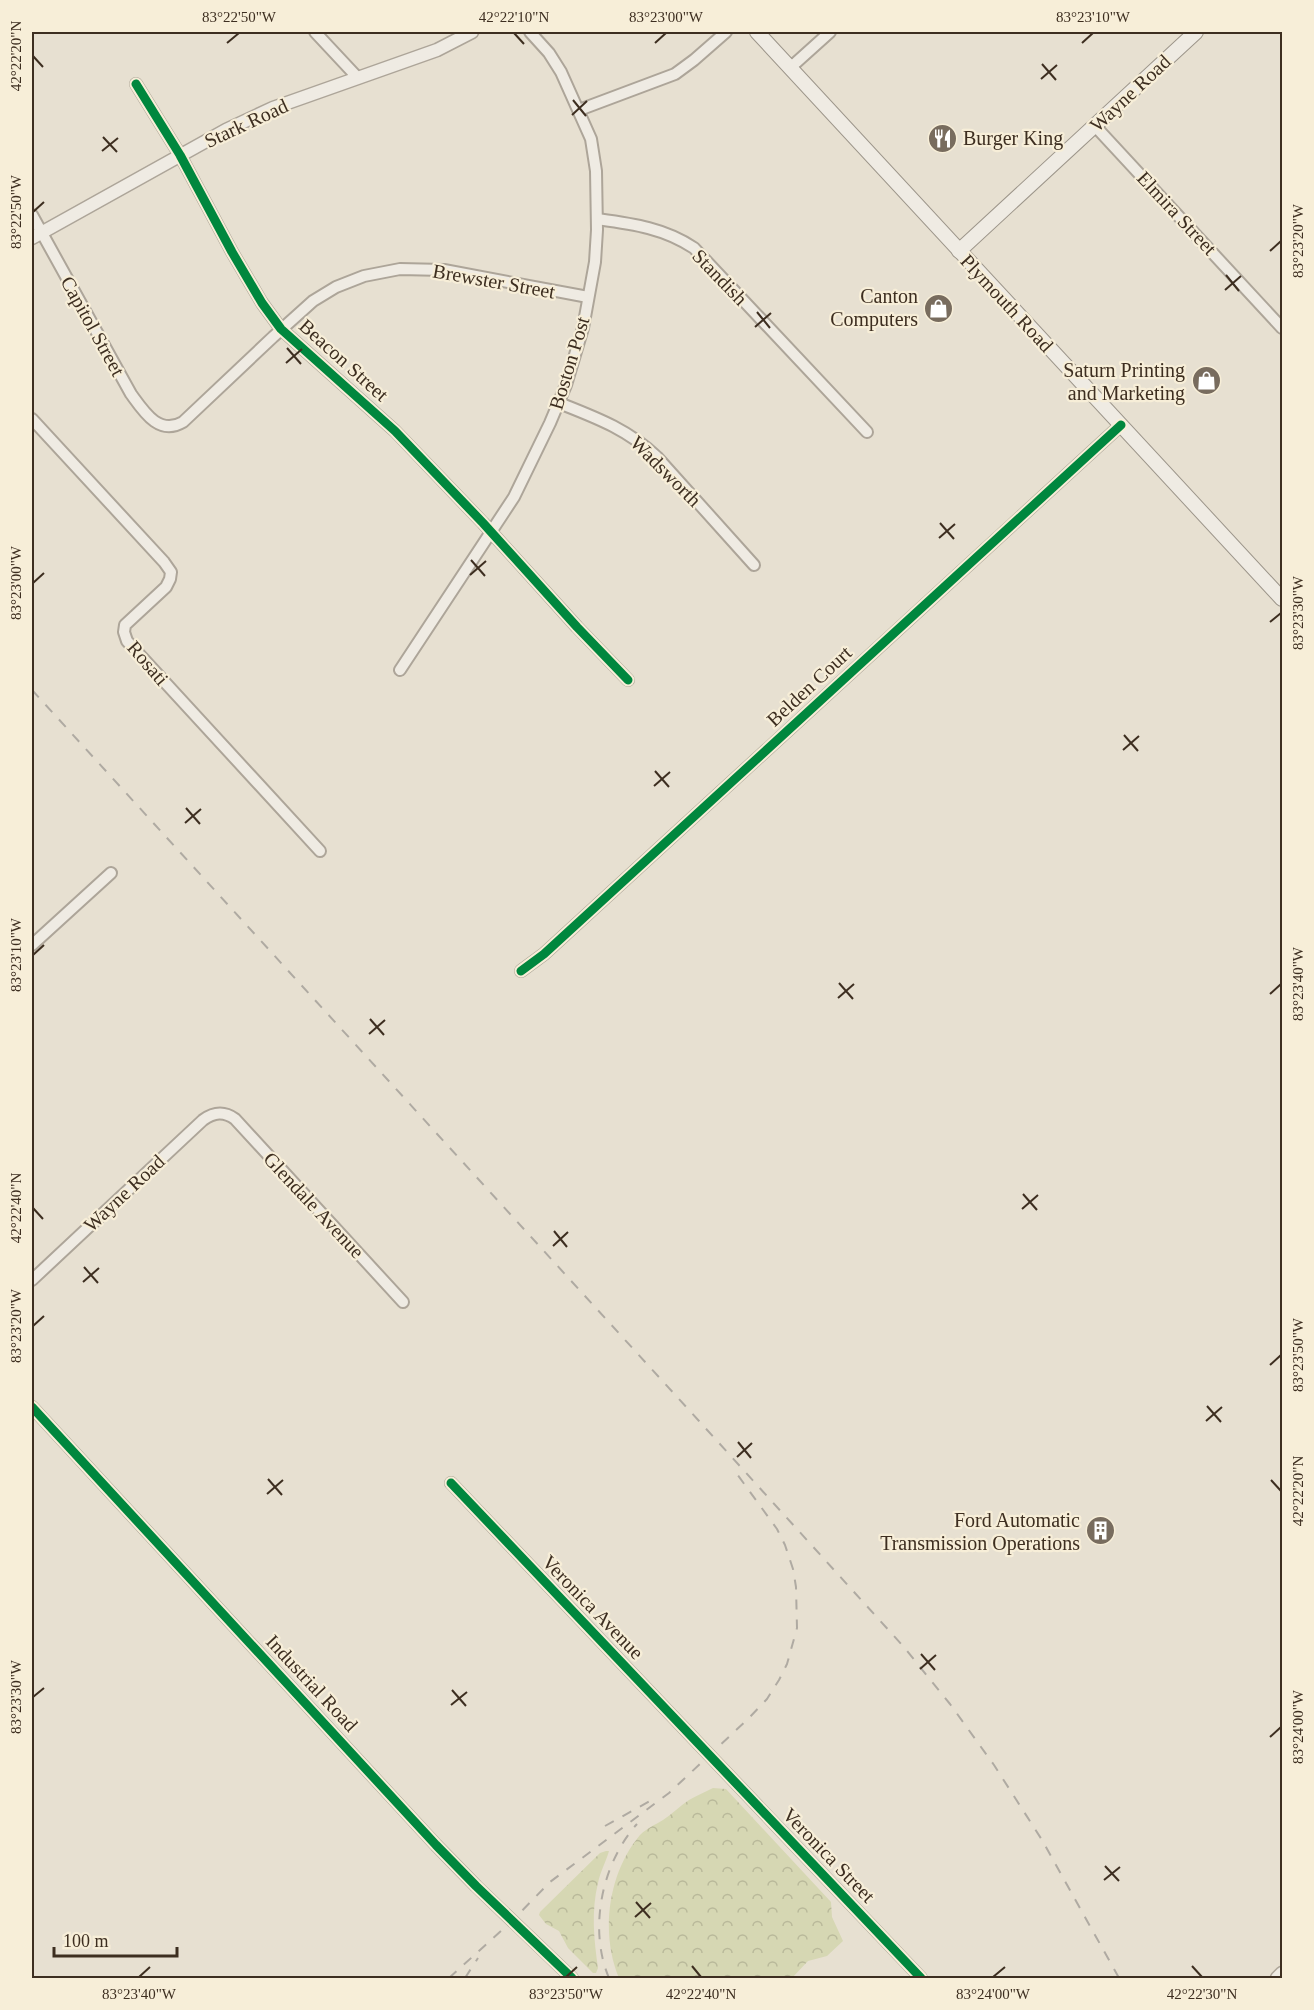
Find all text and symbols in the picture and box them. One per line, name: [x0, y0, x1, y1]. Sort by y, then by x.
text: 83°22'50"W: [202, 9, 277, 25]
text: 42°22'10"N: [479, 9, 549, 25]
text: 83°23'00"W: [629, 9, 704, 25]
text: 83°23'10"W: [1056, 9, 1131, 25]
text: 42°22'20"N: [8, 21, 24, 91]
street label: Wayne Road: [1085, 50, 1176, 137]
street label: Stark Road: [201, 94, 291, 152]
restaurant icon: Burger King: [926, 122, 958, 154]
place label: Burger King: [963, 127, 1063, 150]
street label: Elmira Street: [1133, 167, 1222, 260]
text: 83°22'50"W: [8, 174, 24, 249]
text: 83°23'20"W: [1290, 203, 1306, 278]
street label: Standish: [688, 245, 752, 309]
street label: Plymouth Road: [956, 250, 1058, 357]
street label: Brewster Street: [431, 259, 557, 303]
street label: Capitol Street: [56, 272, 130, 381]
place label: Canton Computers: [830, 285, 918, 331]
shop icon: Canton Computers: [923, 292, 955, 324]
street label: Boston Post: [544, 313, 594, 412]
street label: Beacon Street: [295, 314, 393, 406]
place label: Saturn Printing and Marketing: [1063, 359, 1185, 405]
shop icon: Saturn Printing and Marketing: [1190, 365, 1222, 397]
street label: Wadsworth: [626, 431, 706, 511]
text: 83°23'00"W: [8, 545, 24, 620]
text: 83°23'30"W: [1290, 575, 1306, 650]
street label: Rosati: [123, 636, 173, 690]
street label: Belden Court: [762, 641, 856, 731]
text: 83°23'10"W: [8, 917, 24, 992]
text: 83°23'40"W: [1290, 946, 1306, 1021]
street label: Glendale Avenue: [259, 1147, 369, 1263]
street label: Wayne Road: [79, 1150, 170, 1237]
text: 42°22'40"N: [8, 1173, 24, 1243]
text: 83°23'20"W: [8, 1288, 24, 1363]
text: 83°23'50"W: [1290, 1317, 1306, 1392]
text: 42°22'20"N: [1290, 1456, 1306, 1526]
place label: Ford Automatic Transmission Operations: [880, 1509, 1080, 1555]
building icon: Ford Automatic Transmission Operations: [1085, 1515, 1117, 1547]
street label: Veronica Avenue: [538, 1551, 648, 1664]
street label: Industrial Road: [262, 1630, 362, 1736]
text: 83°23'30"W: [8, 1659, 24, 1734]
text: 83°24'00"W: [1290, 1689, 1306, 1764]
street label: Veronica Street: [778, 1803, 880, 1907]
scale bar: [54, 1920, 177, 1958]
text: 100 m: [63, 1931, 109, 1951]
text: 83°23'40"W: [102, 1986, 177, 2002]
text: 83°23'50"W: [529, 1986, 604, 2002]
text: 42°22'40"N: [666, 1986, 736, 2002]
text: 83°24'00"W: [956, 1986, 1031, 2002]
text: 42°22'30"N: [1167, 1986, 1237, 2002]

